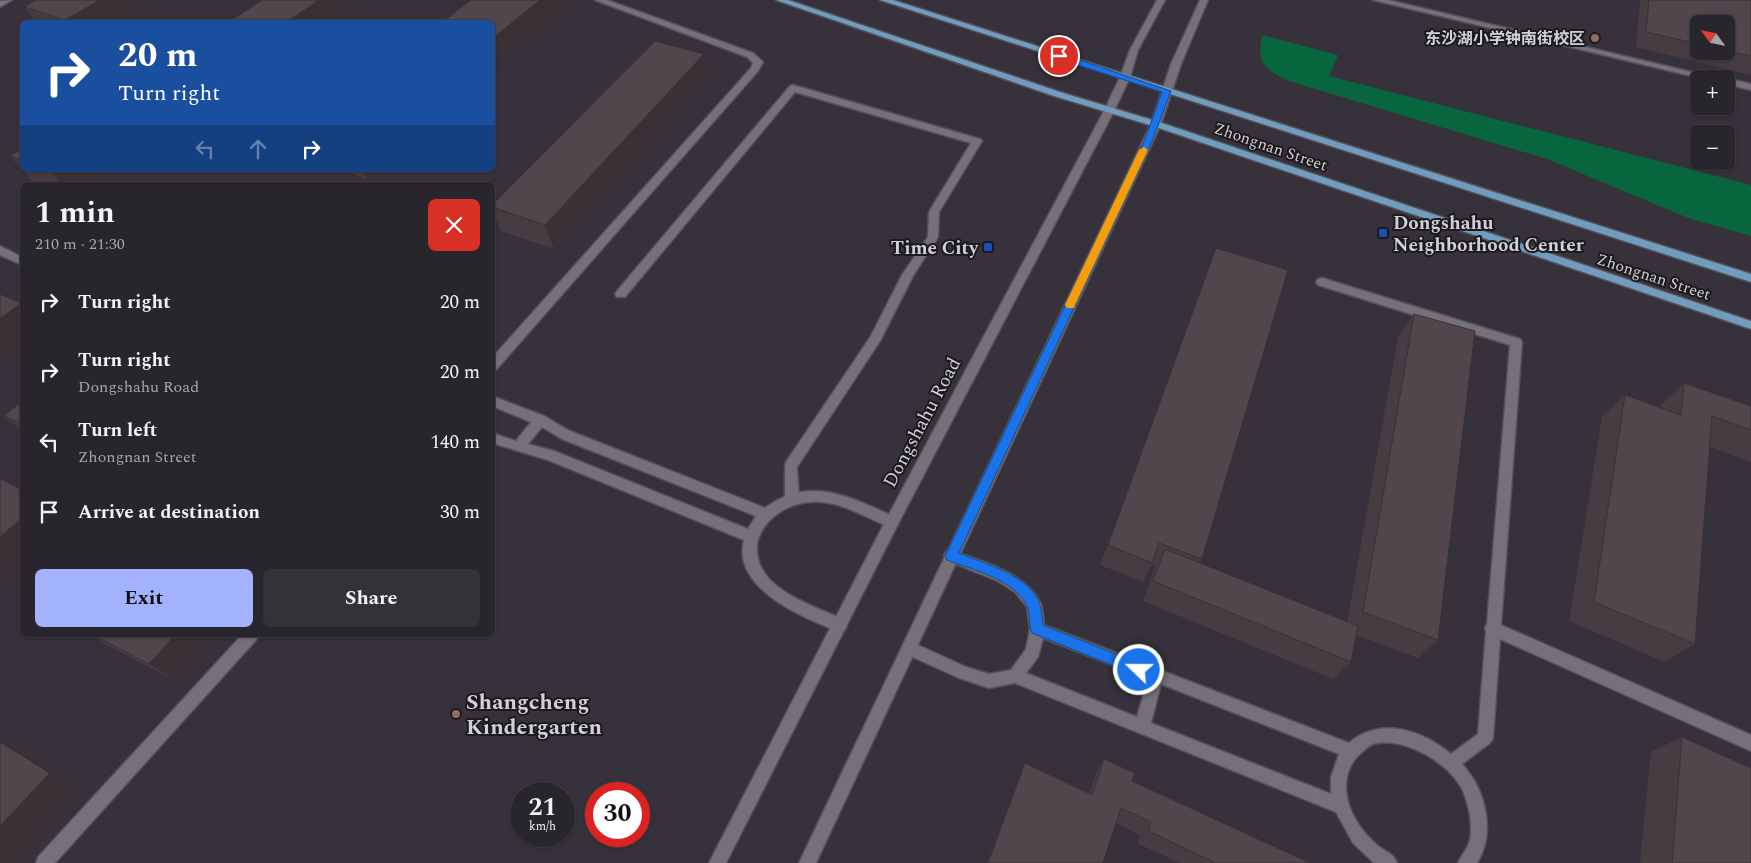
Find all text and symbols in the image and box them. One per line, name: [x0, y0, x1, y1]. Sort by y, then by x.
north arrow: [1690, 15, 1735, 60]
map controls: [1690, 15, 1735, 170]
place label: 东沙湖小学钟南街校区: [1425, 27, 1585, 51]
text: 20 m: [118, 29, 198, 82]
marker: 东沙湖小学钟南街校区: [1589, 32, 1601, 44]
pin: [1038, 35, 1080, 77]
icon: right: [35, 40, 100, 105]
icon: arrive: [1045, 42, 1073, 70]
button: +: [1690, 70, 1735, 115]
text: Turn right: [118, 77, 220, 110]
street label: Zhongnan Street: [1211, 116, 1331, 178]
button: −: [1690, 125, 1735, 170]
icon: left: [191, 135, 219, 163]
icon: ahead: [244, 135, 272, 163]
icon: right: [297, 135, 325, 163]
text: 1 min: [35, 190, 115, 236]
button: close: [428, 199, 480, 251]
place label: Dongshahu Neighborhood Center: [1393, 209, 1585, 260]
marker: Dongshahu Neighborhood Center: [1377, 227, 1389, 239]
text: 210 m · 21:30: [35, 232, 125, 256]
place label: Time City: [891, 234, 979, 263]
marker: Time City: [982, 241, 994, 253]
street label: Zhongnan Street: [1594, 247, 1714, 307]
icon: right: [35, 288, 63, 316]
text: Turn right: [78, 288, 171, 317]
text: 20 m: [440, 288, 480, 317]
text: Turn right: [78, 346, 171, 375]
street label: Dongshahu Road: [876, 352, 969, 493]
icon: right: [35, 358, 63, 386]
text: 20 m: [440, 358, 480, 387]
text: Dongshahu Road: [78, 375, 199, 399]
text: Turn left: [78, 416, 157, 445]
icon: left: [35, 428, 63, 456]
text: 140 m: [430, 428, 480, 457]
text: Zhongnan Street: [78, 445, 196, 469]
icon: arrive: [35, 498, 63, 526]
text: Arrive at destination: [78, 498, 260, 527]
text: 30 m: [440, 498, 480, 527]
button: Exit: [35, 569, 253, 627]
button: Share: [263, 569, 480, 627]
position arrow: [1112, 643, 1164, 695]
place label: Shangcheng Kindergarten: [466, 686, 603, 744]
marker: Shangcheng Kindergarten: [450, 708, 462, 720]
speed limit sign: 30: [585, 782, 650, 847]
text: 21: [528, 789, 557, 827]
text: km/h: [529, 817, 556, 836]

